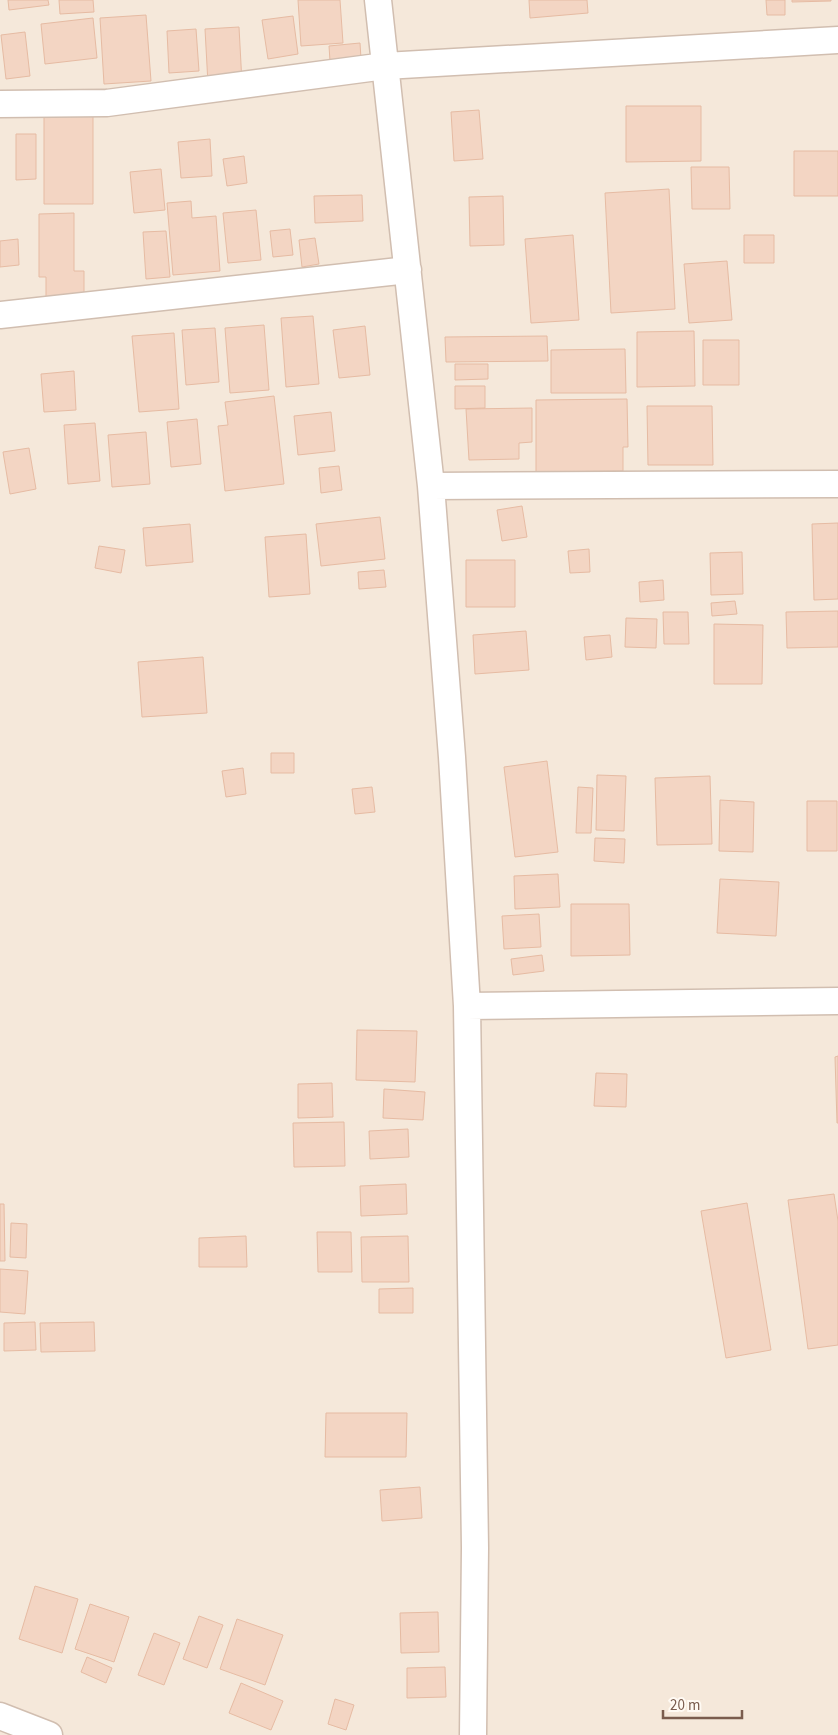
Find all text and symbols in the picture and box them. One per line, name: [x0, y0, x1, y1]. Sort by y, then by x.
scale bar: [663, 1688, 742, 1720]
text: 20 m: [670, 1695, 700, 1716]

